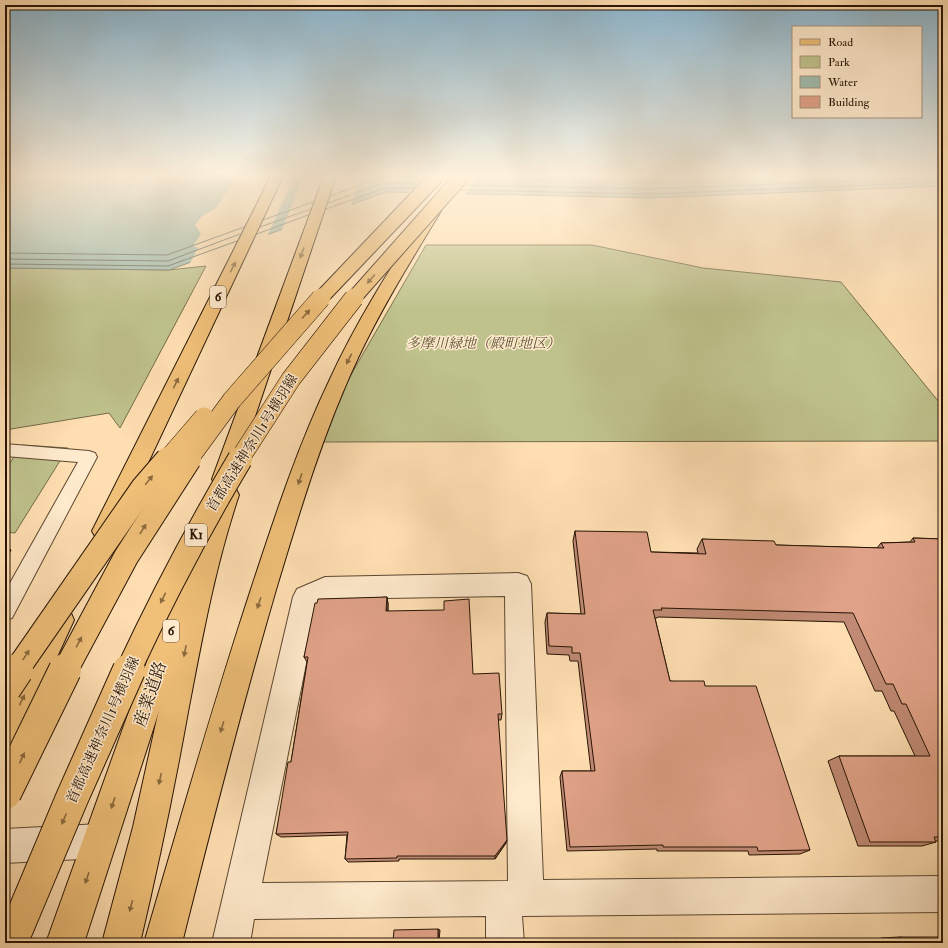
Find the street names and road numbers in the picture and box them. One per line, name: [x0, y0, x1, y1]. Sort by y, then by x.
road number: 6: [210, 286, 226, 308]
street label: 首都高速神奈川1号横羽線: [203, 371, 301, 515]
road number: K1: [185, 524, 207, 546]
road number: 6: [163, 620, 179, 642]
street label: 首都高速神奈川1号横羽線: [63, 654, 143, 806]
street label: 産業道路: [129, 658, 171, 730]

